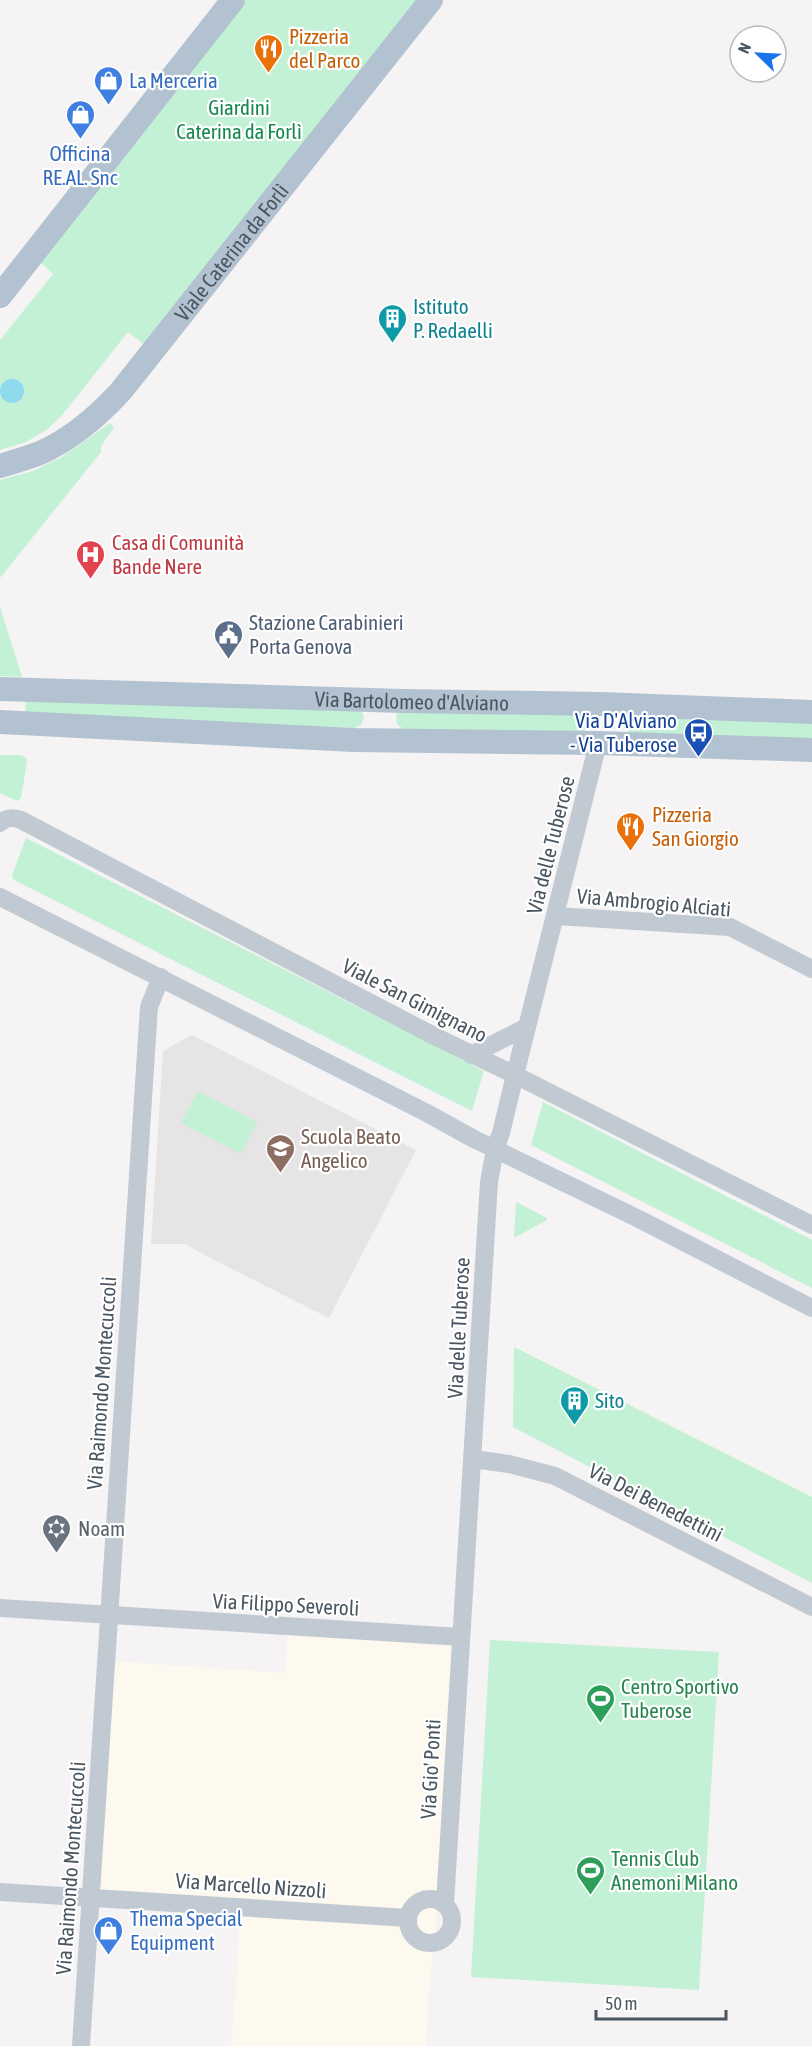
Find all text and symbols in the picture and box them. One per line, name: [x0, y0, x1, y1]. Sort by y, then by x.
place label: Pizzeria del Parco: [289, 24, 360, 72]
north arrow: [728, 24, 788, 84]
restaurant icon: Pizzeria del Parco: [252, 32, 284, 74]
text: N: [734, 40, 754, 56]
shop icon: La Merceria: [92, 64, 124, 106]
place label: La Merceria: [129, 68, 218, 92]
park label: Giardini Caterina da Forlì: [176, 95, 302, 143]
shop icon: Officina RE.AL. Snc: [64, 98, 96, 140]
place label: Officina RE.AL. Snc: [43, 141, 118, 189]
street label: Viale Caterina da Forlì: [169, 179, 293, 326]
place label: Istituto P. Redaelli: [413, 294, 493, 342]
building icon: Istituto P. Redaelli: [376, 302, 408, 344]
place label: Casa di Comunità Bande Nere: [112, 530, 244, 578]
hospital icon: Casa di Comunità Bande Nere: [75, 538, 107, 580]
place label: Stazione Carabinieri Porta Genova: [249, 610, 404, 658]
public building icon: Stazione Carabinieri Porta Genova: [212, 618, 244, 660]
street label: Via Bartolomeo d'Alviano: [314, 686, 509, 715]
place label: Via D'Alviano - Via Tuberose: [570, 708, 677, 756]
bus stop icon: Via D'Alviano - Via Tuberose: [682, 716, 714, 758]
street label: Via delle Tuberose: [521, 773, 579, 917]
place label: Pizzeria San Giorgio: [652, 802, 739, 850]
restaurant icon: Pizzeria San Giorgio: [615, 810, 647, 852]
street label: Via Ambrogio Alciati: [576, 883, 732, 921]
street label: Viale San Gimignano: [339, 953, 491, 1047]
place label: Scuola Beato Angelico: [301, 1124, 401, 1172]
school or university icon: Scuola Beato Angelico: [264, 1132, 296, 1174]
street label: Via delle Tuberose: [442, 1257, 474, 1399]
street label: Via Raimondo Montecuccoli: [82, 1276, 120, 1490]
building icon: Sito: [558, 1384, 590, 1426]
place label: Sito: [595, 1388, 624, 1412]
street label: Via Dei Benedettini: [585, 1458, 727, 1546]
synagogue icon: Noam: [41, 1512, 73, 1554]
place label: Noam: [78, 1516, 125, 1540]
street label: Via Filippo Severoli: [212, 1588, 360, 1620]
place label: Centro Sportivo Tuberose: [621, 1674, 739, 1722]
sports icon: Centro Sportivo Tuberose: [584, 1682, 616, 1724]
street label: Via Gio' Ponti: [415, 1718, 445, 1820]
street label: Via Raimondo Montecuccoli: [51, 1761, 89, 1975]
place label: Tennis Club Anemoni Milano: [611, 1846, 738, 1894]
sports icon: Tennis Club Anemoni Milano: [574, 1854, 606, 1896]
street label: Via Marcello Nizzoli: [175, 1868, 327, 1902]
place label: Thema Special Equipment: [130, 1906, 243, 1954]
shop icon: Thema Special Equipment: [93, 1914, 125, 1956]
scale bar: [596, 1983, 726, 2021]
text: 50 m: [605, 1993, 637, 2014]

